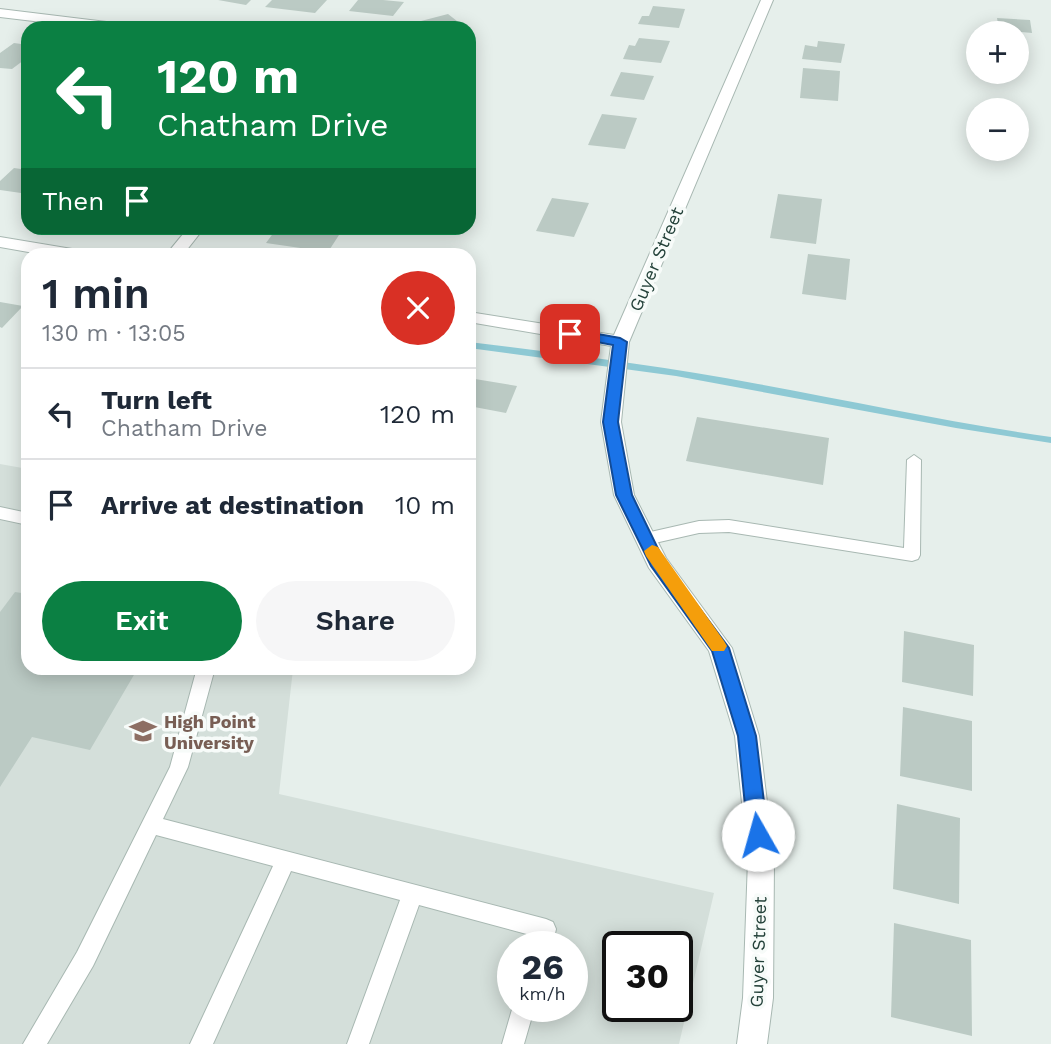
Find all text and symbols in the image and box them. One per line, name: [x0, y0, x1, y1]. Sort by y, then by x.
map controls: [966, 21, 1029, 161]
button: +: [966, 21, 1029, 84]
text: 120 m: [157, 47, 299, 105]
icon: left: [42, 49, 133, 140]
button: −: [966, 98, 1029, 161]
text: Chatham Drive: [157, 106, 389, 144]
icon: arrive: [118, 182, 156, 220]
text: Then: [42, 186, 104, 216]
street label: Guyer Street: [625, 203, 688, 314]
text: 1 min: [42, 269, 150, 318]
button: close: [381, 271, 455, 345]
pin: [540, 304, 600, 364]
icon: arrive: [551, 315, 589, 353]
text: 130 m · 13:05: [42, 320, 186, 347]
text: Turn left: [101, 385, 212, 415]
icon: left: [42, 395, 80, 433]
text: 120 m: [380, 399, 455, 429]
text: Chatham Drive: [101, 415, 267, 442]
icon: arrive: [42, 486, 80, 524]
text: Arrive at destination: [101, 490, 364, 520]
text: 10 m: [395, 490, 455, 520]
button: Exit: [42, 581, 242, 661]
button: Share: [256, 581, 455, 661]
place label: High Point University: [164, 711, 256, 753]
school or university icon: High Point University: [128, 716, 158, 746]
position arrow: [721, 798, 795, 872]
street label: Guyer Street: [746, 896, 770, 1008]
speed limit sign: 30: [602, 931, 693, 1022]
text: 26: [521, 946, 564, 988]
text: km/h: [519, 983, 566, 1004]

